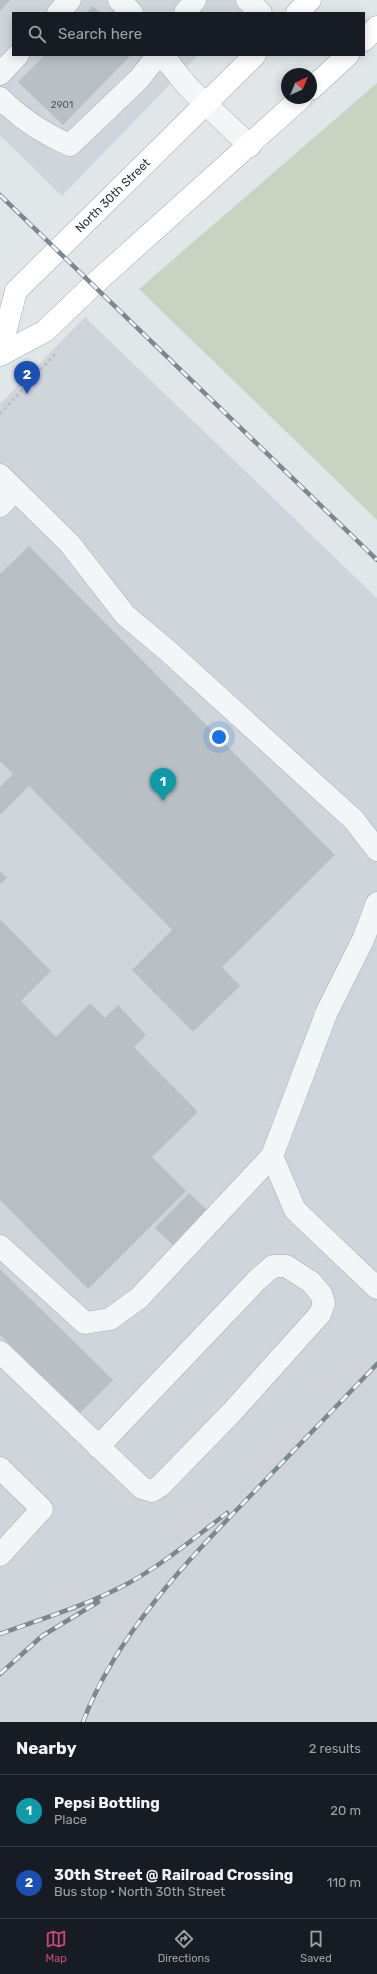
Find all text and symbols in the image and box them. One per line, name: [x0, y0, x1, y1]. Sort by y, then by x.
search box: [12, 12, 365, 56]
icon: search: [26, 23, 48, 45]
text: Search here: [58, 25, 142, 43]
north arrow: [281, 68, 317, 104]
house number: 2901: [51, 99, 73, 111]
street label: North 30th Street: [72, 155, 153, 235]
pin: 2: [14, 361, 40, 394]
your location: [209, 727, 229, 747]
pin: 1: [150, 768, 176, 801]
text: Nearby: [16, 1738, 77, 1758]
text: 2 results: [309, 1741, 361, 1756]
text: Pepsi Bottling: [54, 1794, 160, 1812]
text: 1: [26, 1803, 32, 1818]
text: 20 m: [330, 1803, 361, 1818]
text: Place: [54, 1812, 87, 1827]
text: 30th Street @ Railroad Crossing: [54, 1866, 293, 1884]
text: 2: [25, 1875, 33, 1890]
text: 110 m: [327, 1875, 361, 1890]
text: Bus stop · North 30th Street: [54, 1884, 225, 1899]
tab: Map: [45, 1928, 67, 1965]
tab: Directions: [158, 1928, 210, 1965]
tab: Saved: [300, 1928, 332, 1965]

